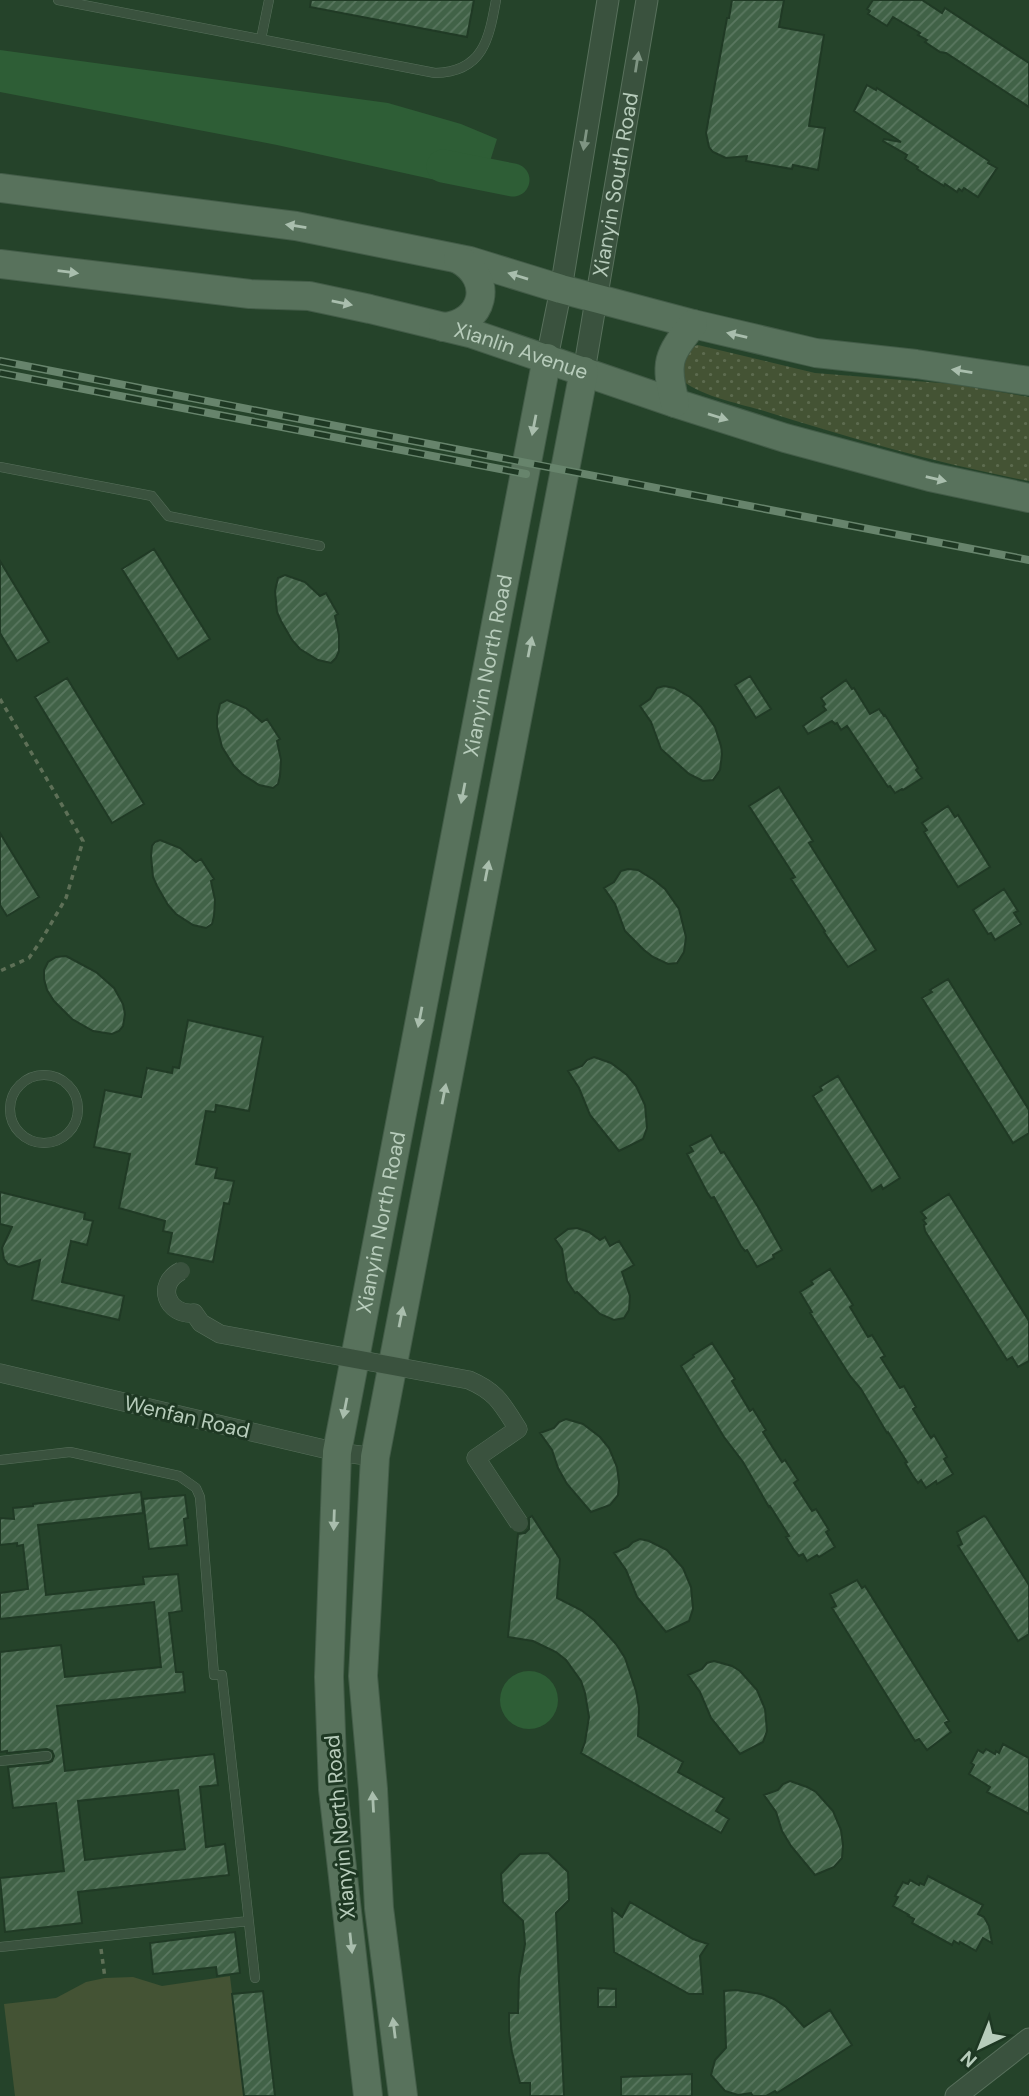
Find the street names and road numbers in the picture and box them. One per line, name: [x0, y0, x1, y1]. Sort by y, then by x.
street label: Xianyin South Road: [586, 90, 645, 279]
street label: Xianlin Avenue: [451, 316, 592, 386]
street label: Xianyin North Road: [457, 572, 519, 759]
street label: Xianyin North Road: [350, 1129, 412, 1316]
street label: Wenfan Road: [122, 1389, 252, 1445]
street label: Xianyin North Road: [318, 1734, 362, 1920]

